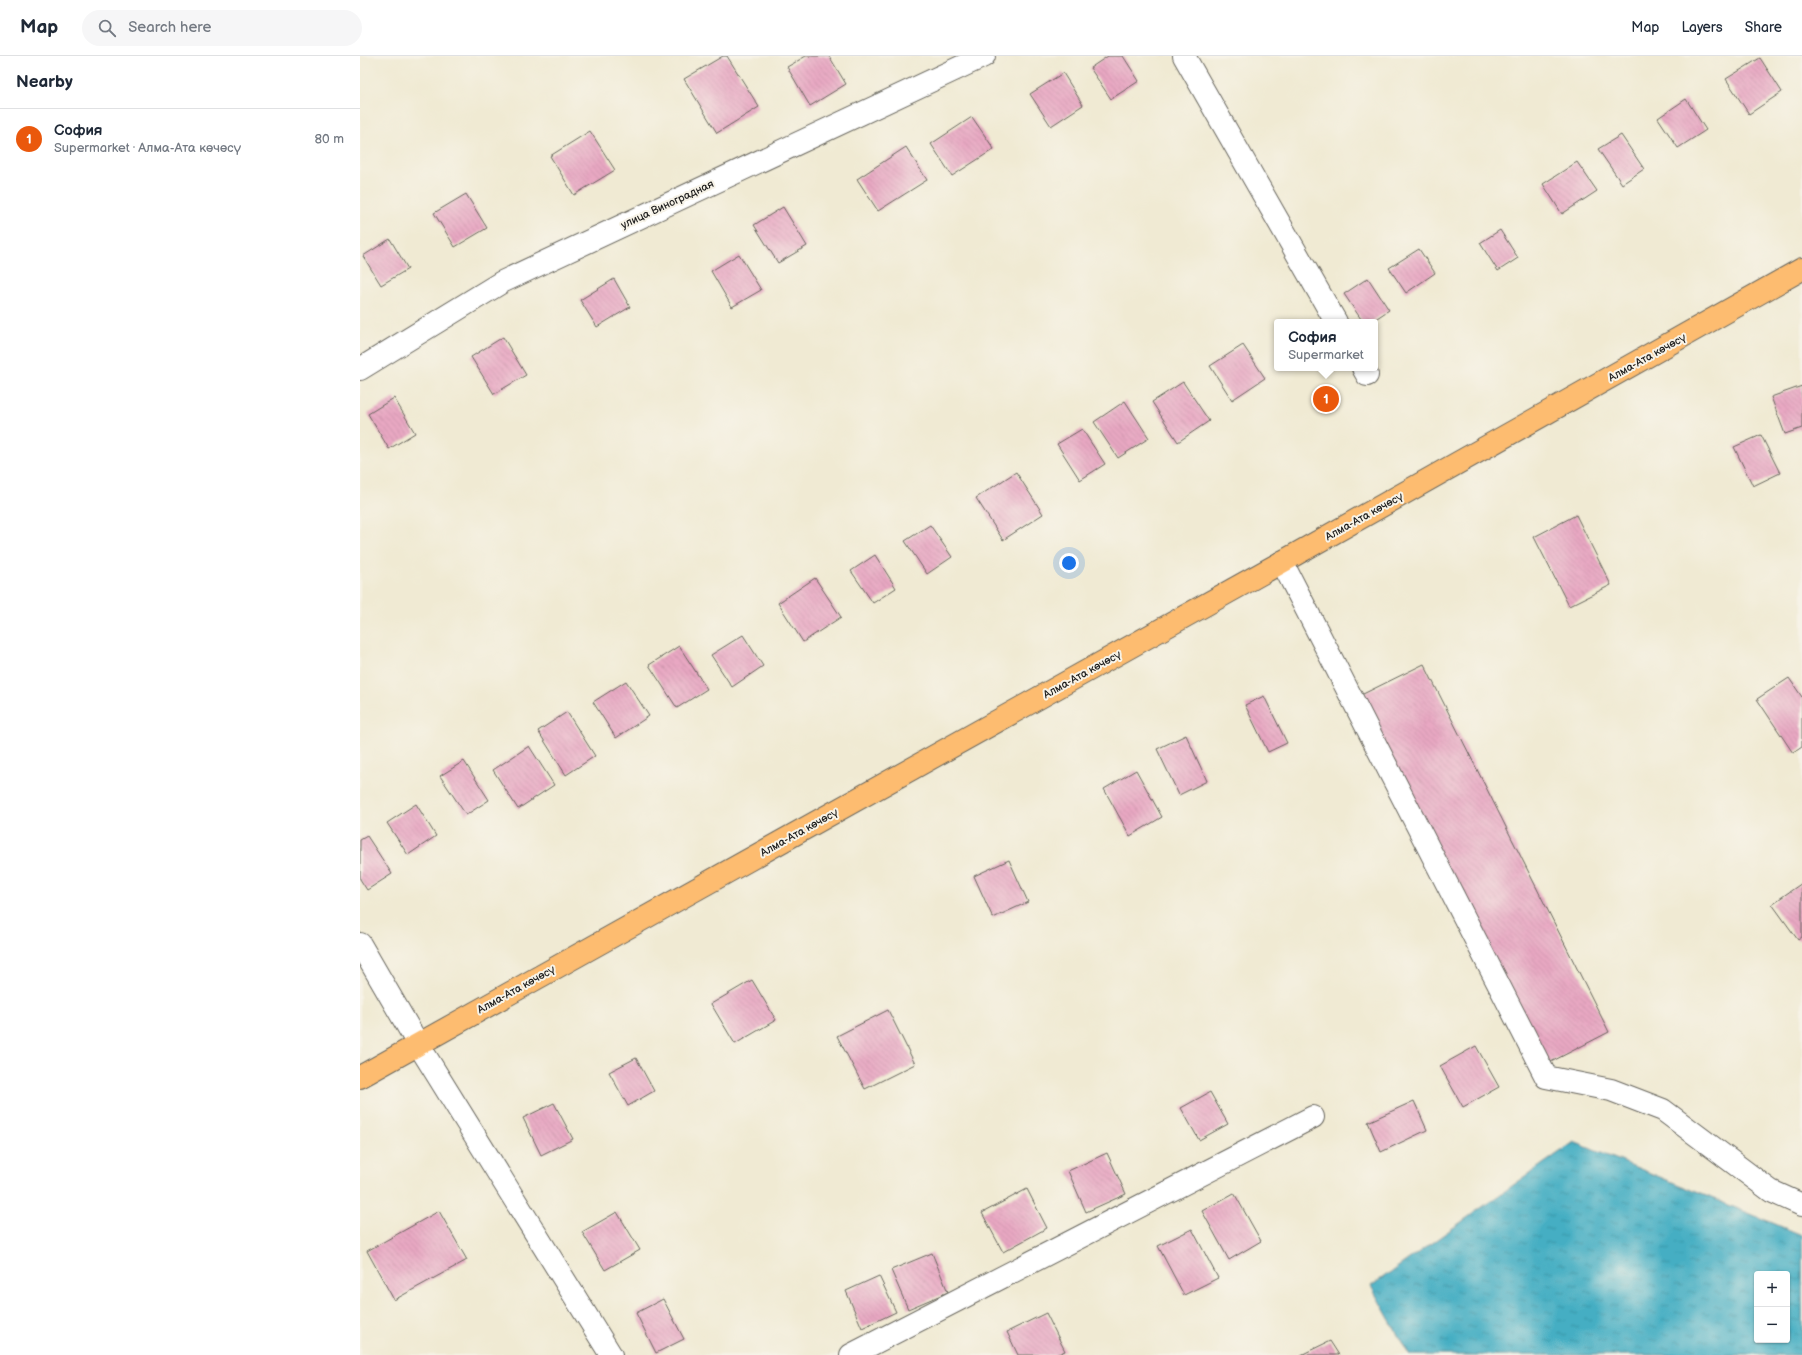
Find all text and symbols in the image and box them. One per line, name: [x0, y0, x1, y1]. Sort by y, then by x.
search box: [82, 10, 362, 46]
text: Map: [20, 16, 58, 39]
icon: search: [96, 17, 118, 39]
text: Search here: [128, 18, 211, 37]
text: Map: [1631, 19, 1659, 36]
text: Layers: [1681, 19, 1723, 36]
text: Share: [1745, 19, 1782, 36]
text: Nearby: [16, 72, 73, 92]
text: София: [54, 121, 103, 140]
text: 1: [26, 131, 32, 147]
text: 80 m: [315, 131, 344, 147]
text: Supermarket · Алма-Ата көчөсү: [54, 140, 241, 156]
street label: улица Виноградная: [619, 177, 716, 232]
popup: [1274, 319, 1378, 371]
text: София: [1288, 328, 1337, 347]
street label: Алма-Ата көчөсү: [1605, 330, 1689, 385]
text: Supermarket: [1288, 347, 1364, 363]
pin: 1: [1313, 384, 1339, 414]
street label: Алма-Ата көчөсү: [1322, 489, 1406, 544]
your location: [1059, 553, 1079, 573]
street label: Алма-Ата көчөсү: [1040, 647, 1124, 702]
street label: Алма-Ата көчөсү: [757, 805, 841, 860]
street label: Алма-Ата көчөсү: [474, 962, 558, 1017]
map controls: [1754, 1271, 1790, 1343]
button: +: [1754, 1271, 1790, 1307]
button: −: [1754, 1307, 1790, 1343]

